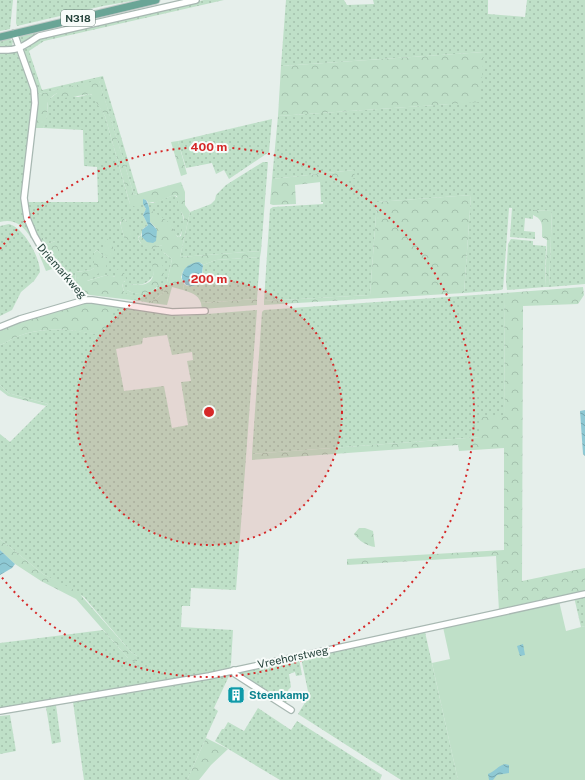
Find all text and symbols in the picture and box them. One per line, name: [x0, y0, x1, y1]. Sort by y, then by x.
road number: N318: [61, 10, 95, 26]
text: 400 m: [191, 140, 228, 154]
street label: Driemarkweg: [35, 241, 89, 301]
text: 200 m: [191, 272, 227, 286]
centre of rings: [202, 405, 216, 419]
street label: Vreehorstweg: [257, 644, 330, 670]
building icon: Steenkamp: [226, 685, 246, 705]
place label: Steenkamp: [249, 689, 309, 701]

